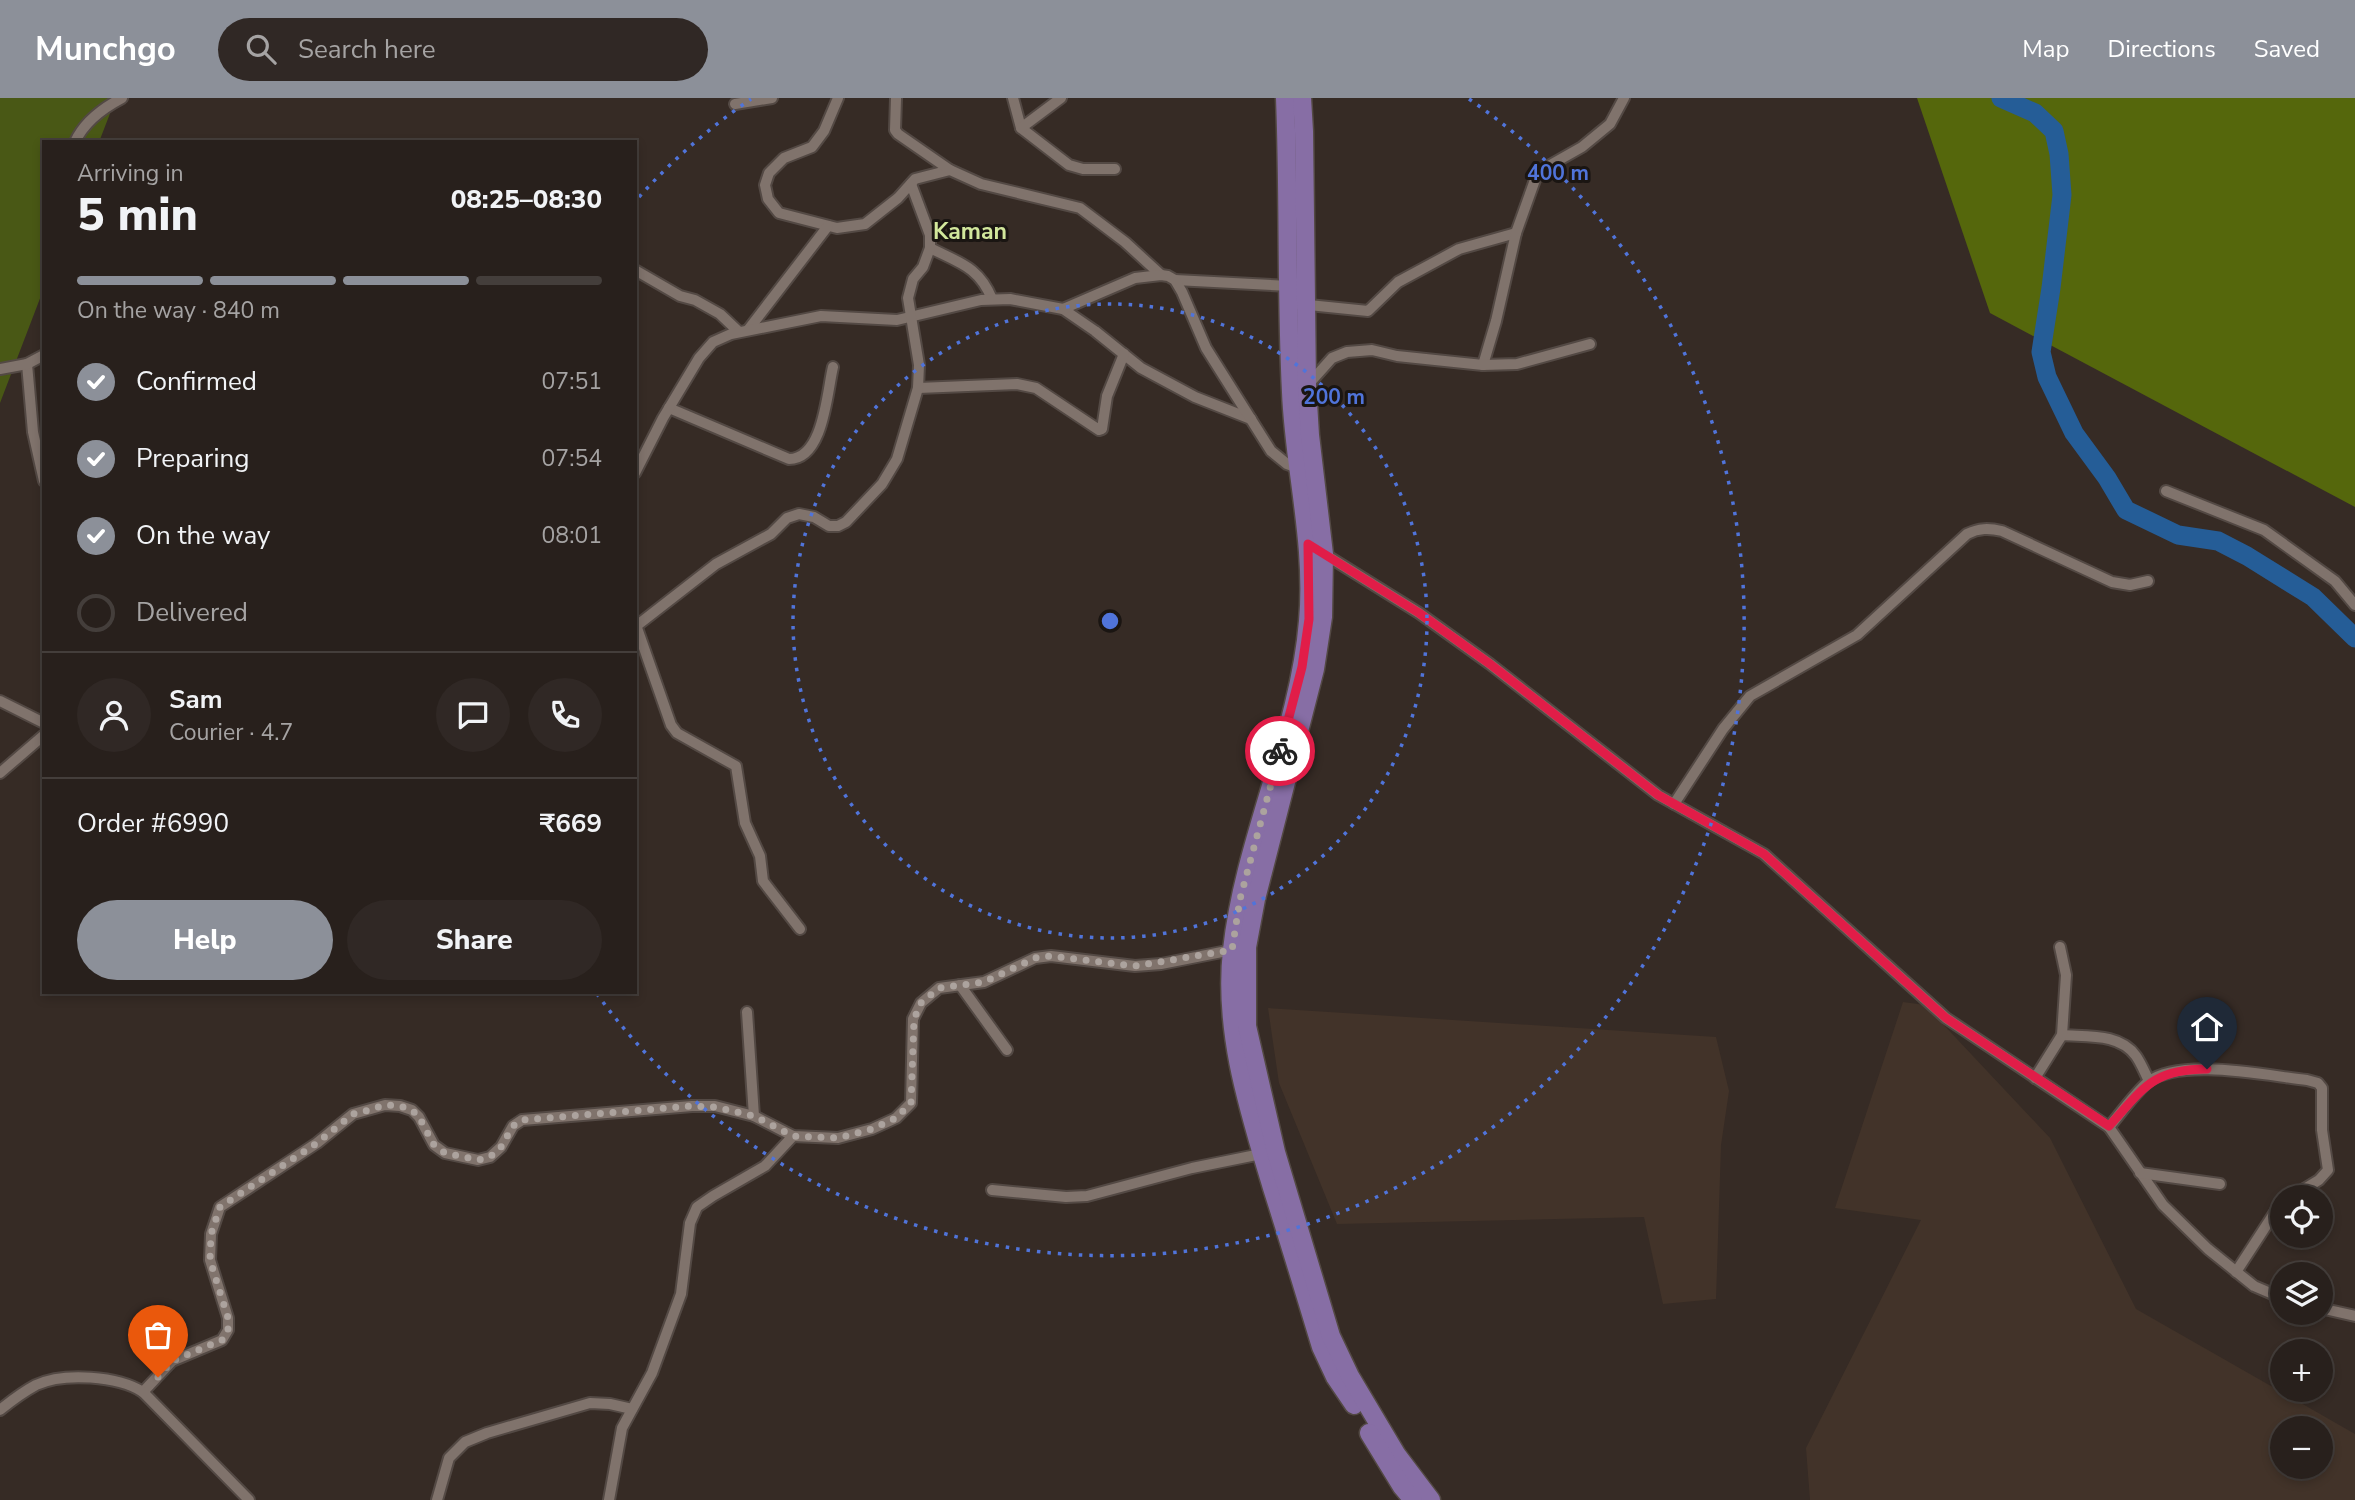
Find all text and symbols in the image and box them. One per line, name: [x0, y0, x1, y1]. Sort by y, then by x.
search box: [218, 18, 708, 81]
text: Munchgo: [35, 27, 176, 72]
icon: search: [242, 30, 280, 68]
text: Search here: [298, 32, 436, 67]
text: Map: [2022, 33, 2069, 65]
text: Directions: [2107, 33, 2216, 65]
text: Saved: [2254, 33, 2320, 65]
text: Arriving in: [77, 158, 184, 189]
text: 400 m: [1527, 159, 1589, 187]
text: 08:25–08:30: [451, 182, 602, 217]
text: 5 min: [77, 183, 198, 246]
district label: Kaman: [933, 216, 1007, 247]
text: On the way · 840 m: [77, 295, 280, 326]
icon: check: [77, 363, 115, 401]
text: Confirmed: [136, 364, 257, 399]
text: 07:51: [542, 366, 602, 397]
text: 200 m: [1303, 383, 1365, 411]
icon: check: [77, 440, 115, 478]
text: Preparing: [136, 441, 249, 476]
text: 07:54: [542, 443, 602, 474]
icon: check: [77, 517, 115, 555]
text: On the way: [136, 518, 270, 553]
text: 08:01: [542, 520, 602, 551]
text: Delivered: [136, 595, 248, 630]
centre of rings: [1098, 609, 1122, 633]
button: person: [77, 678, 151, 752]
button: chat: [436, 678, 510, 752]
button: phone: [528, 678, 602, 752]
text: Sam: [169, 682, 222, 717]
courier: [1245, 716, 1315, 786]
text: Courier · 4.7: [169, 717, 293, 748]
icon: bike: [1261, 732, 1299, 770]
text: Order #6990: [77, 806, 229, 841]
text: ₹669: [540, 806, 602, 841]
button: Help: [77, 900, 333, 980]
button: Share: [347, 900, 602, 980]
pin: [2177, 997, 2237, 1069]
icon: home: [2188, 1008, 2226, 1046]
map controls: [2270, 1185, 2333, 1479]
button: locate: [2270, 1185, 2333, 1248]
button: layers: [2270, 1262, 2333, 1325]
pin: [128, 1305, 188, 1377]
icon: bag: [139, 1316, 177, 1354]
button: +: [2270, 1339, 2333, 1402]
button: −: [2270, 1416, 2333, 1479]

